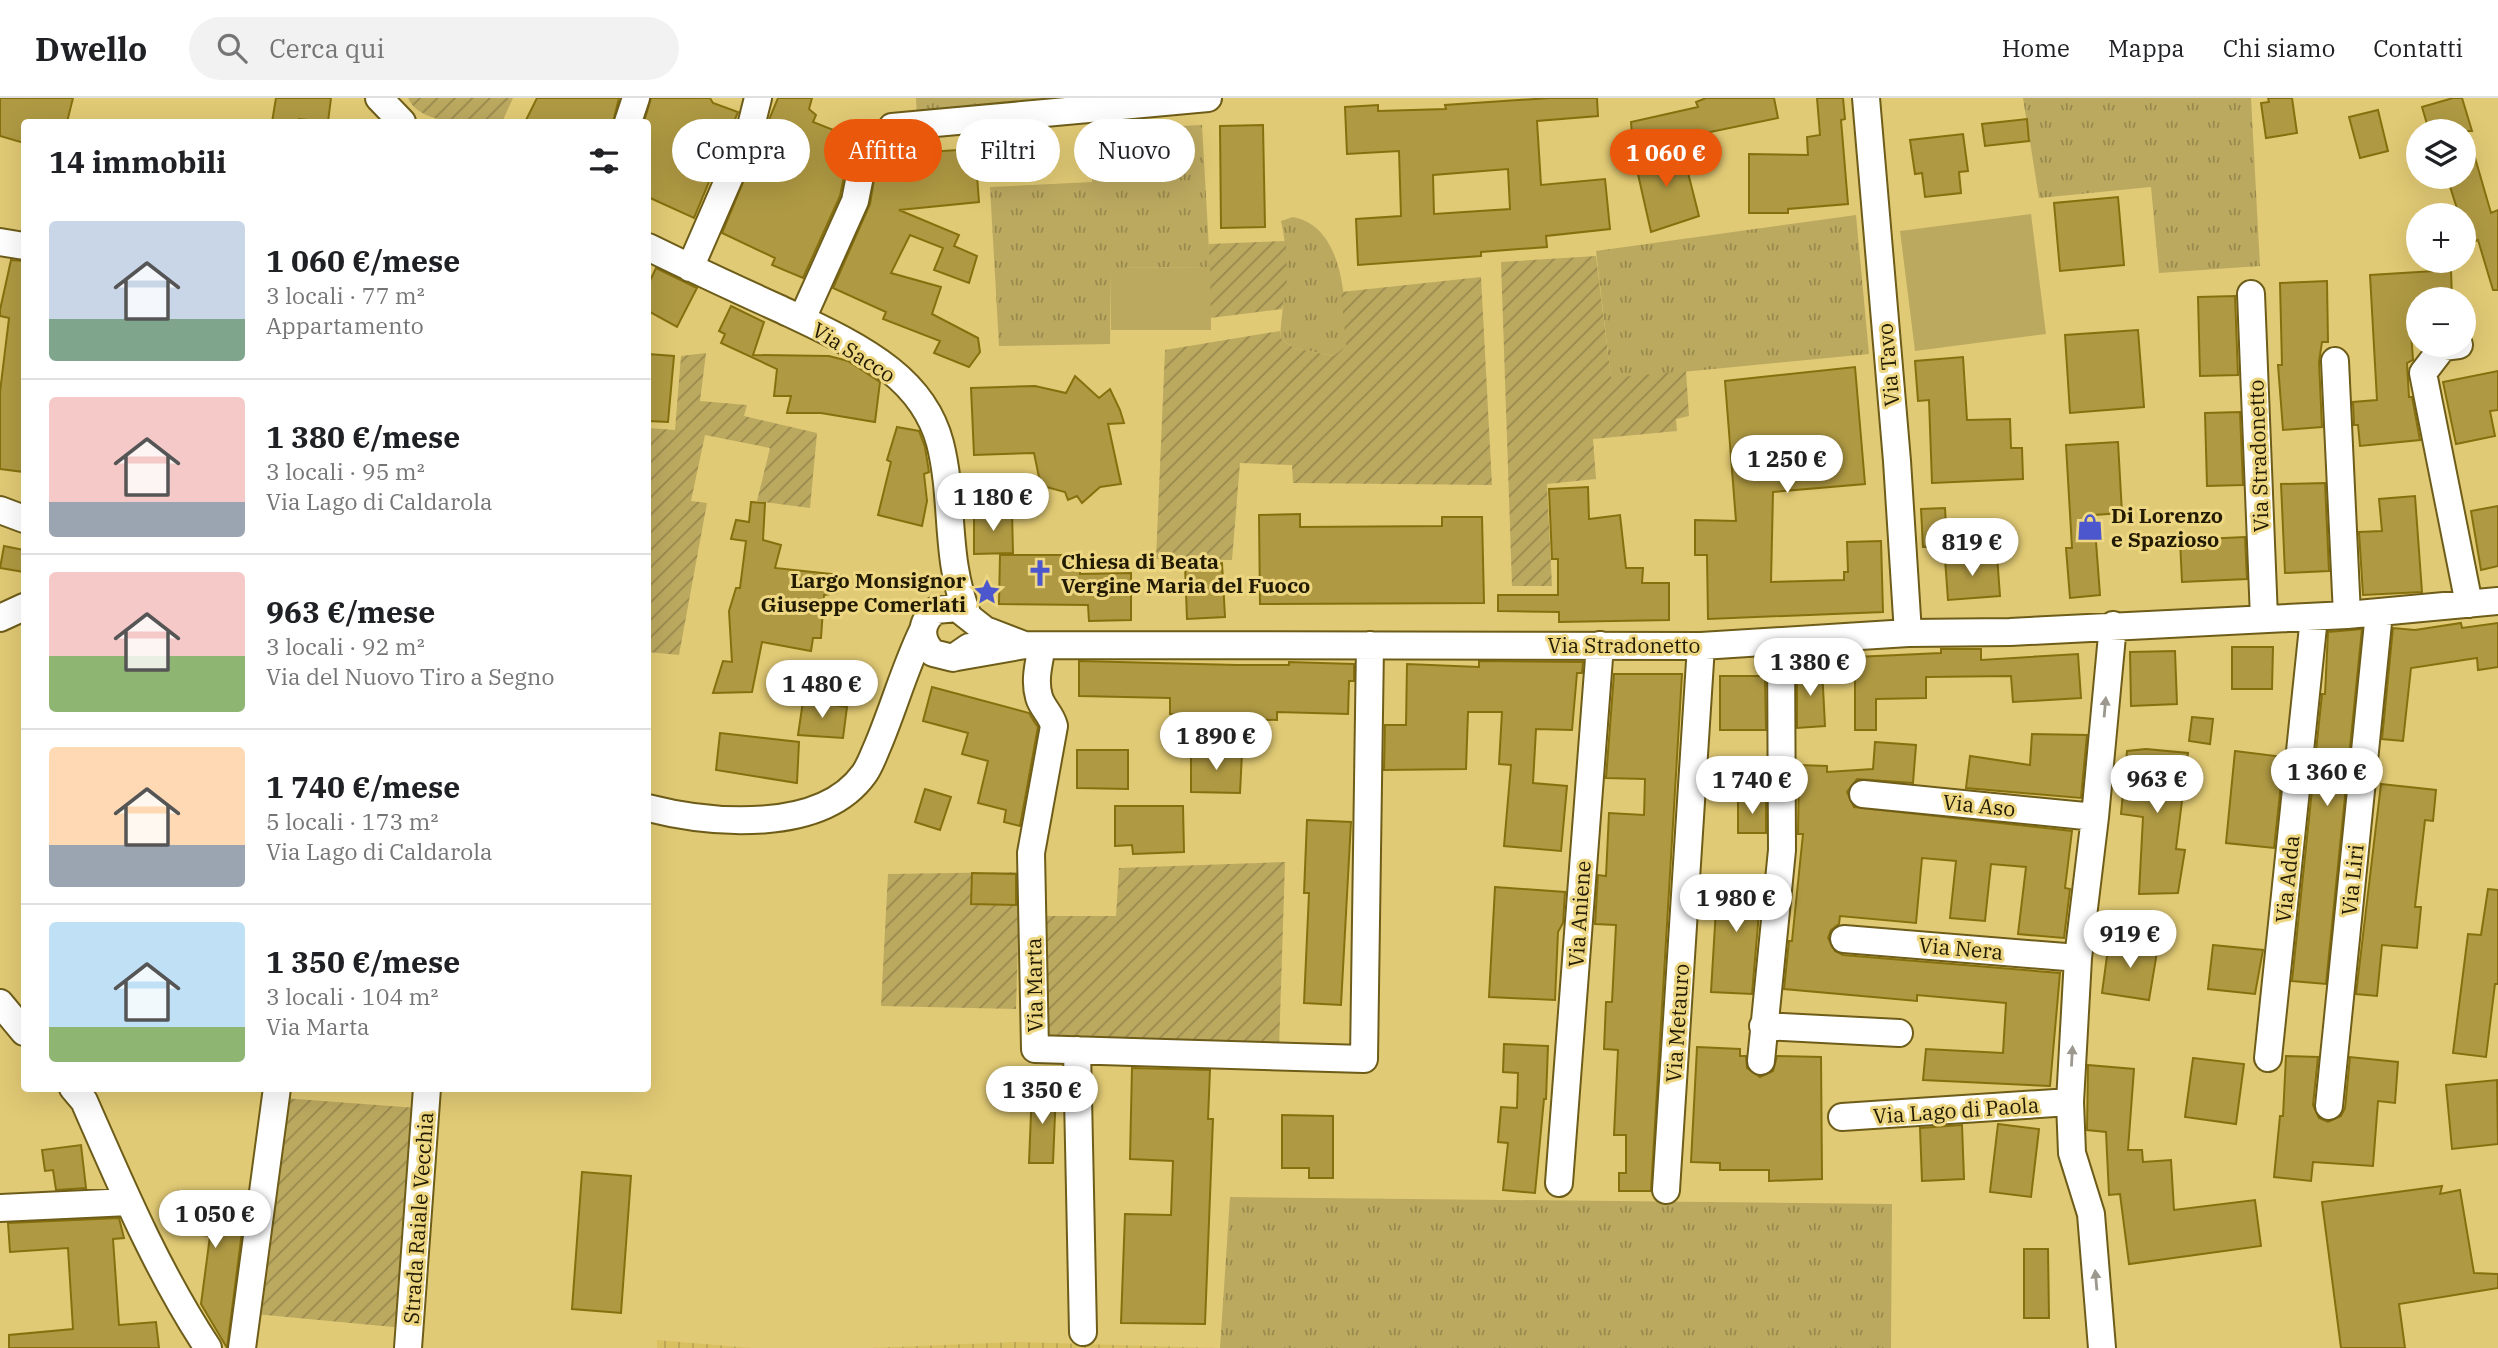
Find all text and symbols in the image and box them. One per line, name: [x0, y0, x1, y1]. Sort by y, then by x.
search box: [189, 17, 679, 80]
text: Dwello: [35, 27, 147, 70]
icon: search: [213, 29, 251, 67]
text: Cerca qui: [269, 31, 385, 65]
text: Home: [2002, 32, 2070, 64]
text: Mappa: [2108, 32, 2185, 64]
text: Chi siamo: [2223, 32, 2335, 64]
text: Contatti: [2373, 32, 2463, 64]
chip: Compra: [672, 119, 810, 182]
chip: Affitta: [824, 119, 942, 182]
chip: Filtri: [956, 119, 1060, 182]
chip: Nuovo: [1074, 119, 1195, 182]
map controls: [2406, 119, 2476, 357]
button: layers: [2406, 119, 2476, 189]
pin: 1 060 €: [1601, 130, 1731, 189]
text: 1 060 €: [1626, 137, 1706, 167]
text: 14 immobili: [49, 142, 226, 181]
icon: filters: [585, 142, 623, 180]
button: +: [2406, 203, 2476, 273]
text: 1 060 €/mese: [266, 241, 460, 280]
icon: home: [105, 249, 189, 333]
text: 3 locali · 77 m²: [266, 280, 425, 310]
button: −: [2406, 287, 2476, 357]
text: Appartamento: [266, 310, 424, 340]
street label: Via Sacco: [807, 315, 901, 389]
street label: Via Tavo: [1870, 322, 1906, 408]
street label: Via Stradonetto: [2241, 379, 2275, 533]
text: 1 380 €/mese: [266, 417, 460, 456]
icon: home: [105, 425, 189, 509]
pin: 1 250 €: [1722, 436, 1852, 495]
text: 1 250 €: [1747, 443, 1827, 473]
text: 3 locali · 95 m²: [266, 456, 425, 486]
pin: 1 180 €: [928, 474, 1058, 533]
text: 1 180 €: [953, 481, 1033, 511]
text: Via Lago di Caldarola: [266, 486, 493, 516]
place label: Di Lorenzo e Spazioso: [2111, 501, 2223, 553]
shop icon: Di Lorenzo e Spazioso: [2075, 512, 2105, 542]
pin: 819 €: [1923, 518, 2021, 578]
text: 819 €: [1941, 526, 2003, 556]
place label: Chiesa di Beata Vergine Maria del Fuoco: [1061, 547, 1310, 599]
church icon: Chiesa di Beata Vergine Maria del Fuoco: [1025, 558, 1055, 588]
place label: Largo Monsignor Giuseppe Comerlati: [761, 566, 967, 618]
place icon: Largo Monsignor Giuseppe Comerlati: [972, 577, 1002, 607]
text: 963 €/mese: [266, 592, 435, 631]
icon: home: [105, 600, 189, 684]
text: 3 locali · 92 m²: [266, 631, 425, 661]
street label: Via Stradonetto: [1548, 631, 1700, 659]
pin: 1 380 €: [1745, 638, 1875, 698]
text: 1 380 €: [1770, 646, 1850, 676]
pin: 1 480 €: [757, 660, 887, 720]
text: Via del Nuovo Tiro a Segno: [266, 661, 554, 691]
text: 1 480 €: [782, 668, 862, 698]
one-way arrow: [2100, 696, 2111, 718]
pin: 1 890 €: [1151, 712, 1281, 772]
text: 1 890 €: [1176, 720, 1256, 750]
pin: 1 360 €: [2262, 748, 2392, 808]
pin: 1 740 €: [1687, 756, 1817, 816]
pin: 963 €: [2108, 756, 2206, 815]
text: 1 360 €: [2287, 756, 2367, 786]
text: 963 €: [2126, 763, 2188, 793]
text: 1 740 €: [1712, 764, 1792, 794]
text: 1 740 €/mese: [266, 767, 460, 806]
icon: home: [105, 775, 189, 859]
street label: Via Aso: [1941, 787, 2017, 823]
text: 5 locali · 173 m²: [266, 806, 438, 836]
street label: Via Adda: [2268, 834, 2306, 924]
text: Via Lago di Caldarola: [266, 836, 493, 866]
street label: Via Liri: [2334, 843, 2370, 917]
street label: Via Aniene: [1561, 860, 1597, 968]
pin: 1 980 €: [1671, 874, 1801, 934]
text: 1 980 €: [1696, 882, 1776, 912]
pin: 919 €: [2081, 910, 2179, 970]
text: 919 €: [2099, 918, 2161, 948]
street label: Via Nera: [1918, 930, 2004, 966]
street label: Via Marta: [1019, 937, 1049, 1033]
text: 1 350 €/mese: [266, 942, 460, 981]
icon: home: [105, 950, 189, 1034]
street label: Via Metauro: [1659, 963, 1695, 1083]
text: 3 locali · 104 m²: [266, 981, 438, 1011]
text: Via Marta: [266, 1011, 370, 1041]
one-way arrow: [2067, 1044, 2078, 1066]
pin: 1 350 €: [977, 1066, 1107, 1126]
text: 1 350 €: [1002, 1074, 1082, 1104]
street label: Via Lago di Paola: [1872, 1090, 2040, 1130]
street label: Strada Raiale Vecchia: [397, 1111, 439, 1325]
pin: 1 050 €: [150, 1190, 280, 1250]
text: 1 050 €: [175, 1198, 255, 1228]
one-way arrow: [2090, 1269, 2101, 1291]

